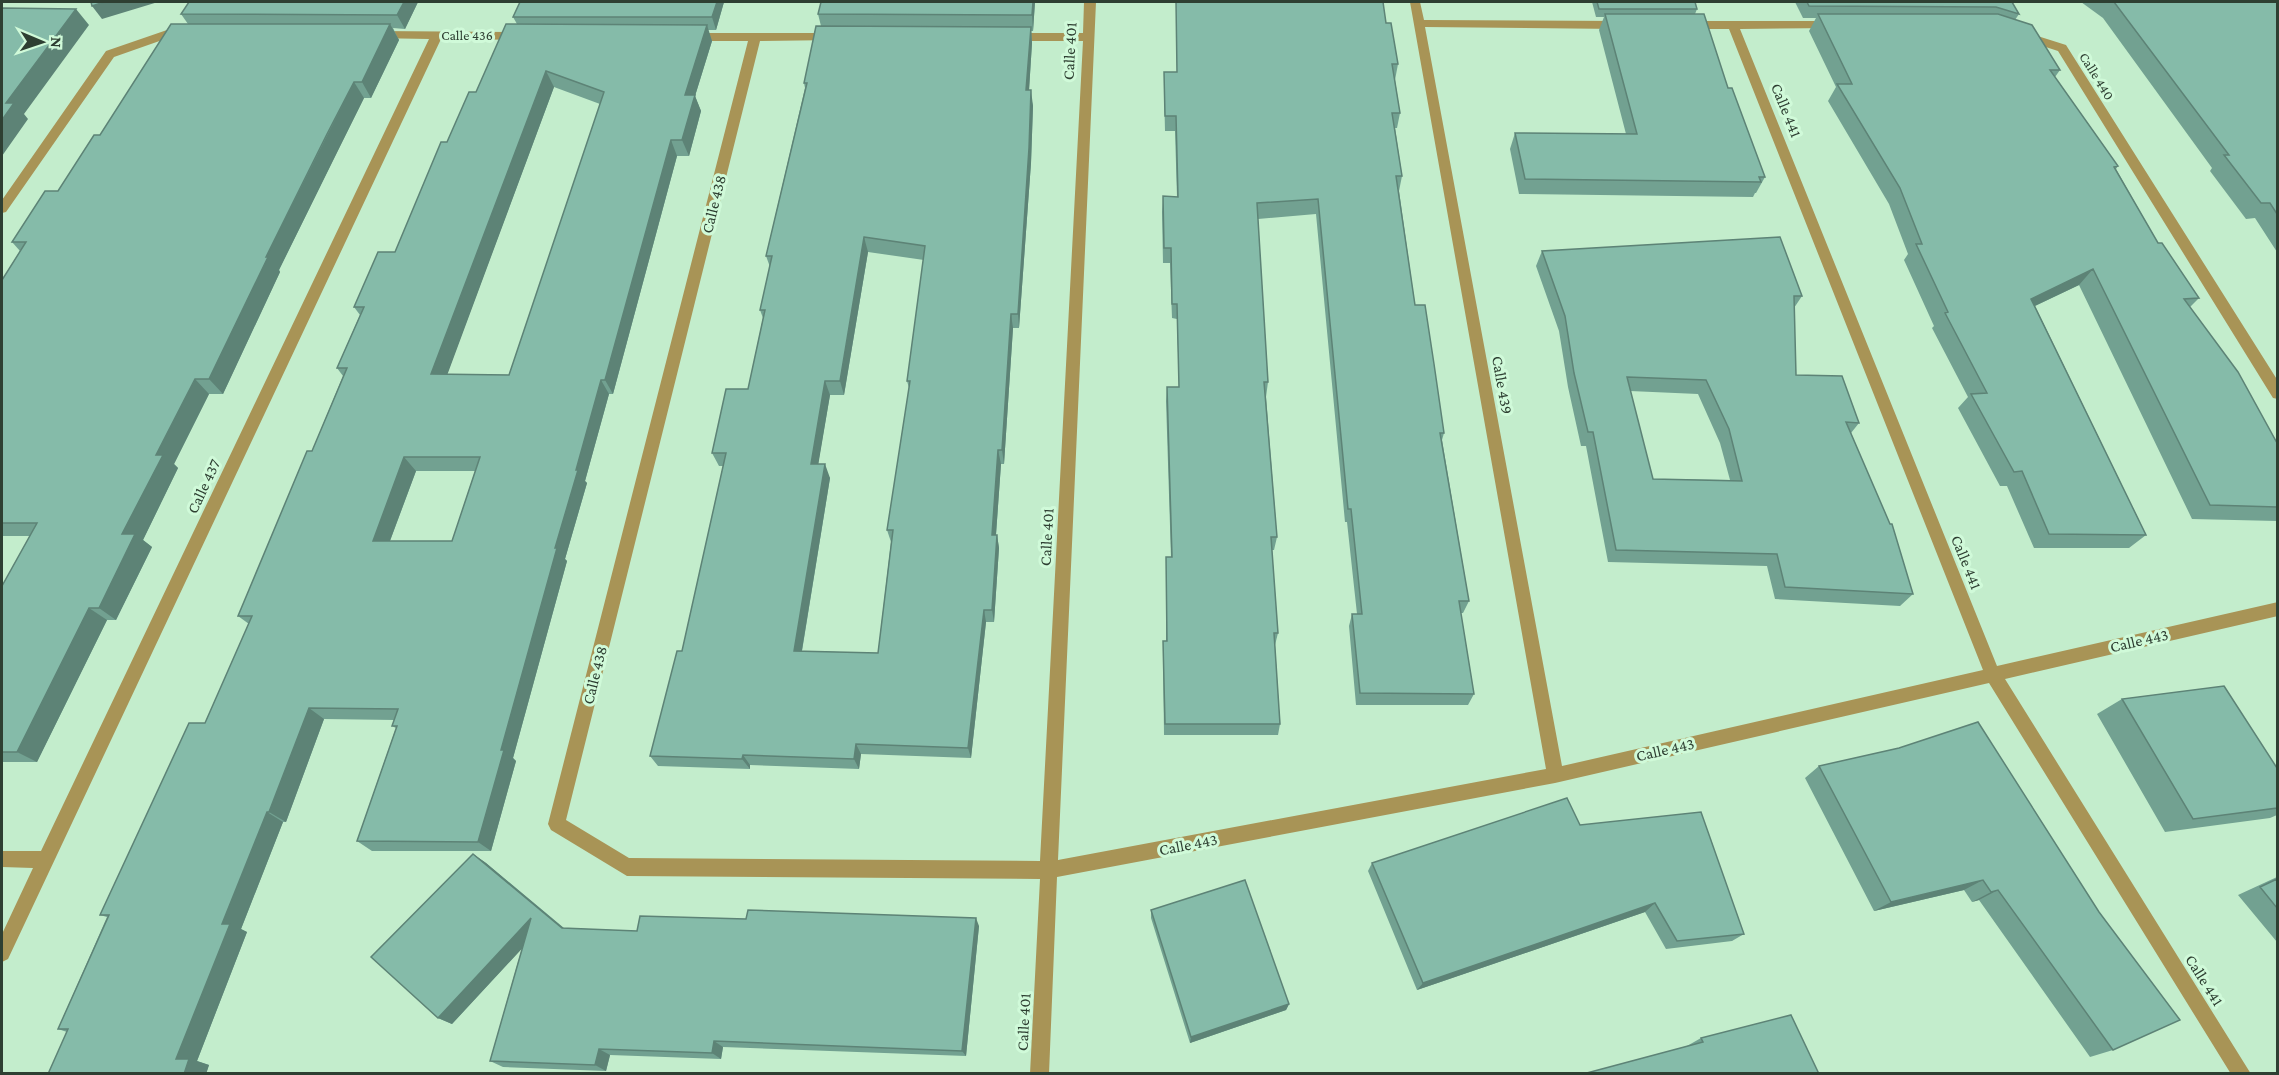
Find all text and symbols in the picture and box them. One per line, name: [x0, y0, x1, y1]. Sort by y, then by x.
north arrow: [12, 12, 72, 72]
street label: Calle 401: [1060, 22, 1079, 80]
street label: Calle 436: [441, 27, 493, 43]
text: N: [48, 37, 65, 48]
street label: Calle 440: [2076, 49, 2118, 103]
street label: Calle 441: [1768, 81, 1805, 140]
street label: Calle 438: [698, 173, 729, 235]
street label: Calle 439: [1489, 355, 1516, 416]
street label: Calle 437: [183, 456, 224, 516]
street label: Calle 401: [1037, 508, 1056, 566]
street label: Calle 441: [1948, 533, 1985, 592]
street label: Calle 443: [2108, 626, 2170, 655]
street label: Calle 438: [579, 644, 610, 706]
street label: Calle 443: [1634, 735, 1696, 764]
street label: Calle 443: [1158, 831, 1219, 858]
street label: Calle 441: [2182, 952, 2227, 1009]
street label: Calle 401: [1014, 993, 1033, 1051]

